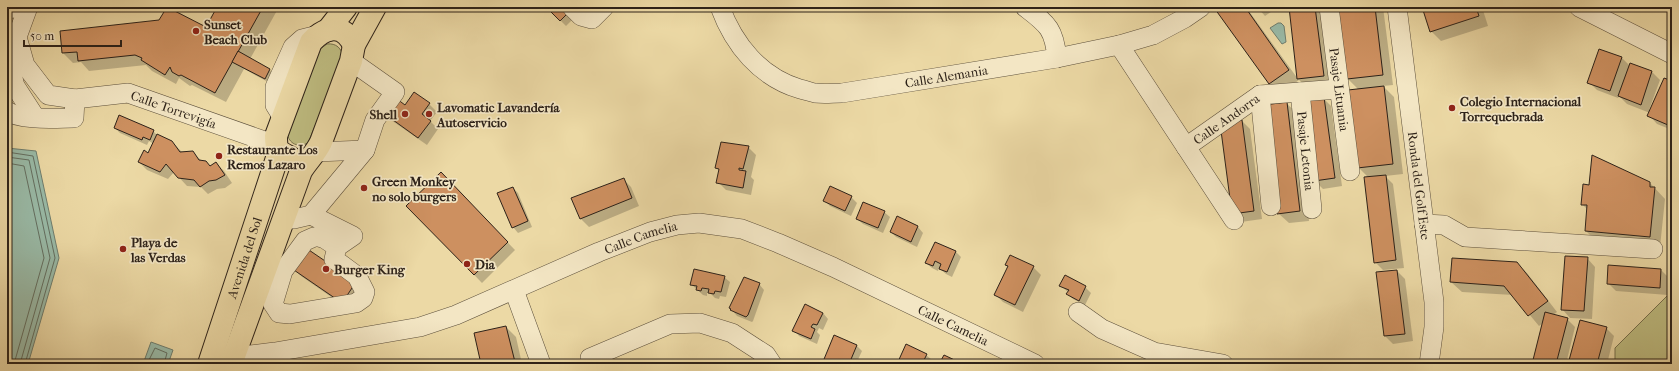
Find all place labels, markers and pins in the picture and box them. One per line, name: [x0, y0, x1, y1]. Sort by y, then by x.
place label: Sunset Beach Club: [204, 17, 267, 47]
marker: Sunset Beach Club: [191, 26, 201, 36]
place label: Colegio Internacional Torrequebrada: [1459, 94, 1582, 125]
place label: Lavomatic Lavandería Autoservicio: [436, 100, 561, 130]
marker: Colegio Internacional Torrequebrada: [1447, 103, 1457, 113]
place label: Shell: [369, 107, 397, 122]
marker: Shell: [400, 109, 410, 119]
marker: Lavomatic Lavandería Autoservicio: [424, 109, 434, 119]
place label: Restaurante Los Remos Lazaro: [227, 142, 318, 172]
marker: Restaurante Los Remos Lazaro: [214, 151, 224, 161]
place label: Green Monkey no solo burgers: [371, 174, 456, 205]
marker: Green Monkey no solo burgers: [359, 183, 369, 193]
place label: Playa de las Verdas: [130, 235, 186, 265]
marker: Playa de las Verdas: [118, 244, 128, 254]
place label: Dia: [475, 257, 496, 272]
marker: Dia: [462, 259, 472, 269]
place label: Burger King: [334, 262, 406, 278]
marker: Burger King: [321, 264, 331, 274]

